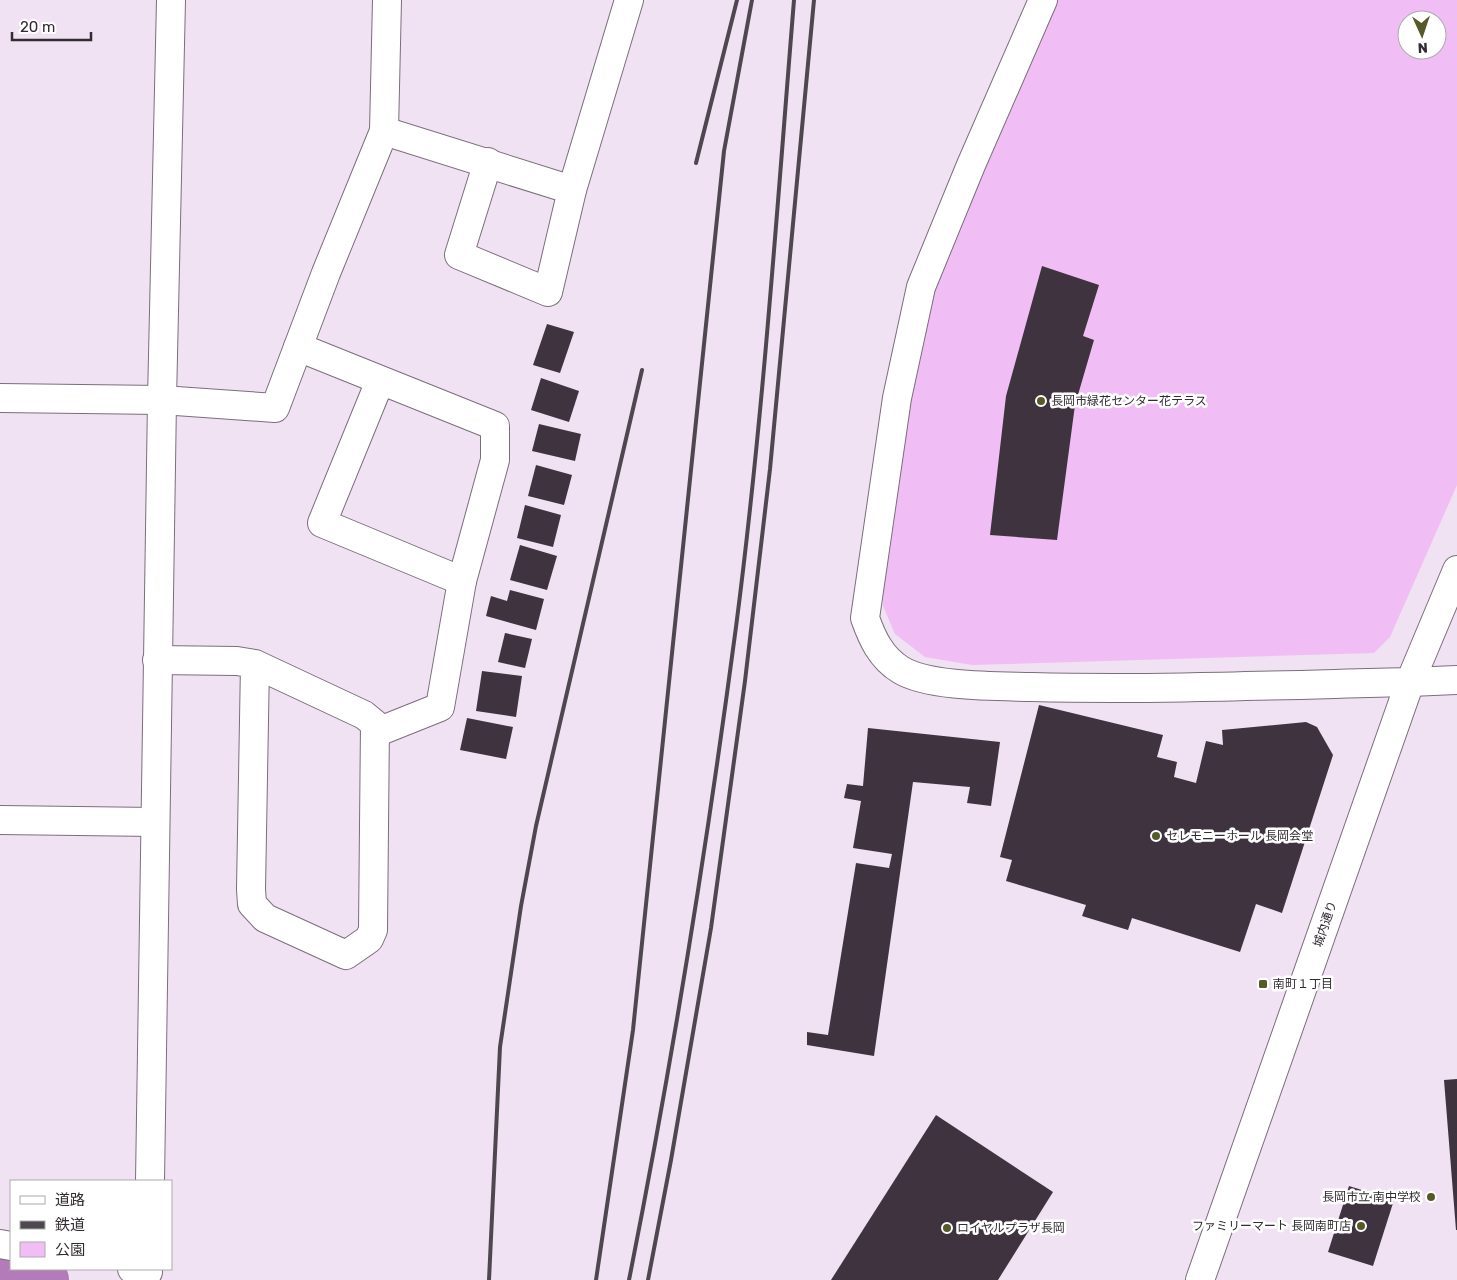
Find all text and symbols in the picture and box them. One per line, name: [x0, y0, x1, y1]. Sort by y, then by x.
scale bar: [12, 10, 91, 42]
north arrow: [1397, 10, 1447, 60]
text: 20 m: [20, 18, 55, 36]
text: N: [1417, 39, 1428, 56]
place label: 長岡市緑花センター花テラス: [1051, 394, 1207, 408]
marker: 長岡市緑花センター花テラス: [1035, 395, 1047, 407]
place label: セレモニーホール 長岡会堂: [1166, 829, 1313, 843]
marker: セレモニーホール 長岡会堂: [1150, 830, 1162, 842]
street label: 城内通り: [1311, 899, 1339, 949]
place label: 南町１丁目: [1273, 977, 1333, 991]
marker: 南町１丁目: [1257, 978, 1269, 990]
legend: [10, 1180, 172, 1270]
place label: 長岡市立 南中学校: [1322, 1190, 1421, 1204]
text: 道路: [55, 1191, 85, 1209]
marker: 長岡市立 南中学校: [1425, 1191, 1437, 1203]
text: 鉄道: [55, 1216, 85, 1234]
place label: ファミリーマート 長岡南町店: [1192, 1219, 1351, 1233]
marker: ファミリーマート 長岡南町店: [1355, 1220, 1367, 1232]
place label: ロイヤルプラザ長岡: [957, 1221, 1065, 1235]
marker: ロイヤルプラザ長岡: [941, 1222, 953, 1234]
text: 公園: [55, 1241, 85, 1259]

